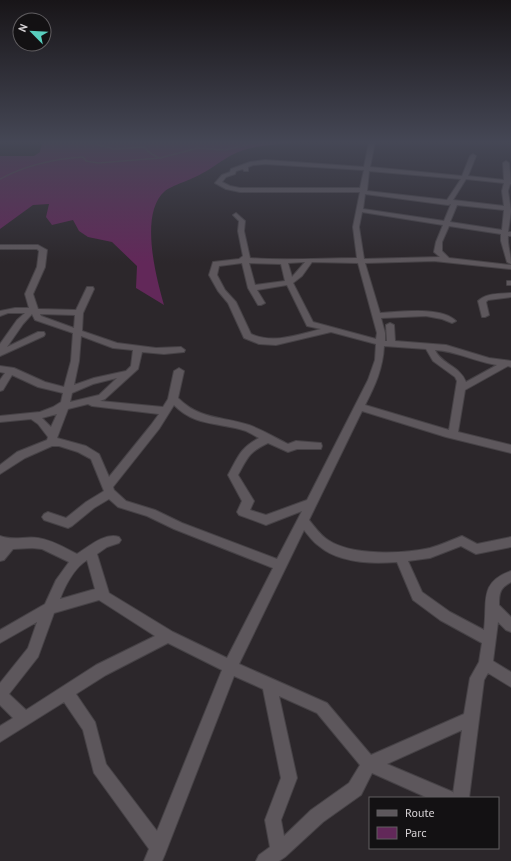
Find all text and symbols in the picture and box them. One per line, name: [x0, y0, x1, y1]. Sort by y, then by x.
north arrow: [12, 12, 52, 52]
text: N: [15, 22, 31, 34]
legend: [369, 797, 499, 849]
text: Route: [405, 805, 435, 820]
text: Parc: [405, 825, 427, 840]

